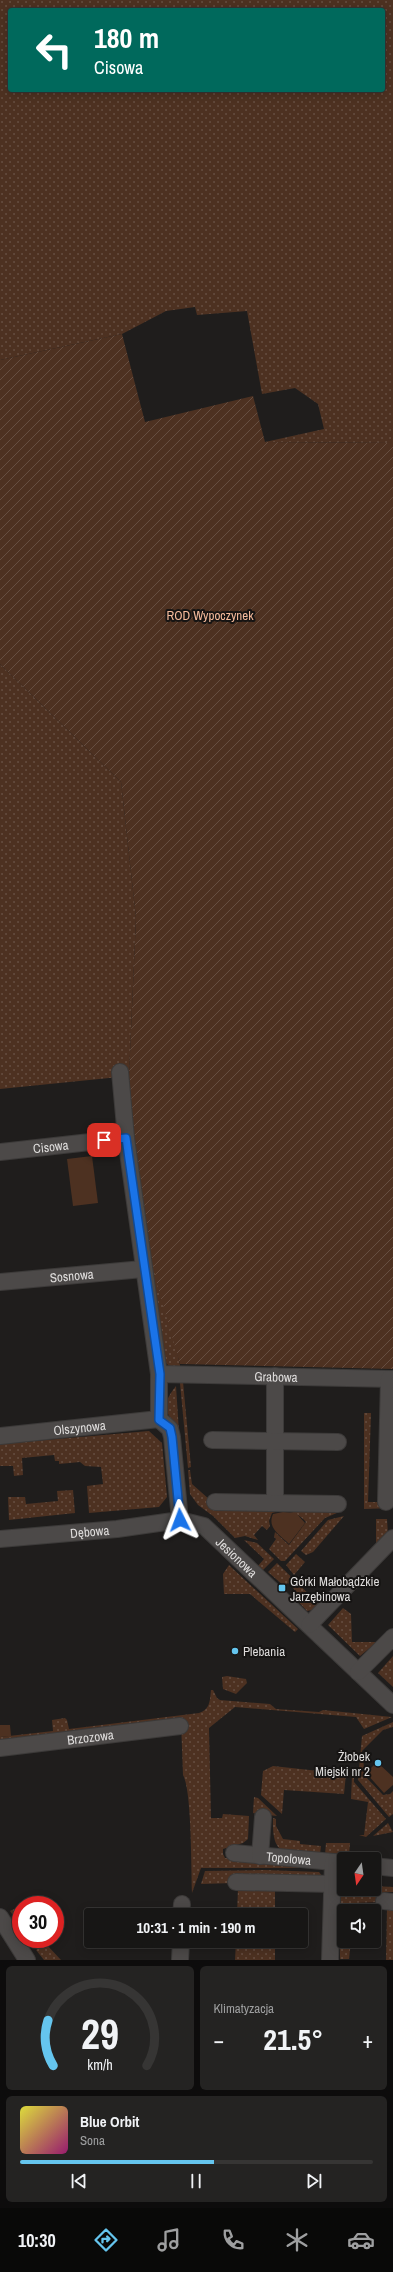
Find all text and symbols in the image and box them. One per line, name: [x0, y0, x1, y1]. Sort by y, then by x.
text: 180 m: [94, 19, 159, 57]
icon: left: [28, 24, 80, 76]
text: Cisowa: [94, 55, 143, 80]
park label: ROD Wypoczynek: [167, 607, 254, 624]
pin: [87, 1123, 121, 1157]
icon: arrive: [93, 1129, 115, 1151]
street label: Cisowa: [32, 1136, 69, 1157]
street label: Sosnowa: [49, 1265, 94, 1286]
street label: Grabowa: [254, 1368, 298, 1385]
street label: Olszynowa: [53, 1416, 106, 1439]
position arrow: [159, 1499, 201, 1541]
street label: Dębowa: [69, 1521, 110, 1541]
street label: Jesionowa: [212, 1533, 261, 1581]
place label: Górki Małobądzkie Jarzębinowa: [290, 1573, 380, 1605]
marker: Górki Małobądzkie Jarzębinowa: [277, 1583, 287, 1593]
place label: Plebania: [243, 1643, 285, 1660]
marker: Plebania: [230, 1646, 240, 1656]
street label: Brzozowa: [66, 1726, 115, 1748]
place label: Żłobek Miejski nr 2: [315, 1748, 371, 1780]
marker: Żłobek Miejski nr 2: [373, 1758, 383, 1768]
street label: Topolowa: [266, 1847, 312, 1868]
north arrow: [337, 1852, 381, 1896]
map controls: [337, 1852, 381, 1948]
speed limit sign: 30: [12, 1896, 64, 1948]
button: sound: [337, 1904, 381, 1948]
text: 10:31 · 1 min · 190 m: [137, 1917, 255, 1938]
text: Klimatyzacja: [214, 2000, 274, 2017]
text: 29: [81, 2006, 119, 2062]
text: 21.5°: [263, 2019, 323, 2059]
text: −: [214, 2025, 224, 2055]
text: +: [362, 2025, 373, 2055]
text: km/h: [87, 2055, 112, 2074]
text: Blue Orbit: [80, 2111, 139, 2132]
text: Sona: [80, 2132, 105, 2149]
icon: previous: [68, 2170, 90, 2192]
icon: pause: [185, 2170, 207, 2192]
icon: next: [303, 2170, 325, 2192]
icon: directions: [92, 2226, 120, 2254]
icon: music: [155, 2226, 183, 2254]
icon: phone: [219, 2226, 247, 2254]
icon: climate: [283, 2226, 311, 2254]
icon: car: [347, 2226, 375, 2254]
text: 10:30: [18, 2228, 56, 2253]

